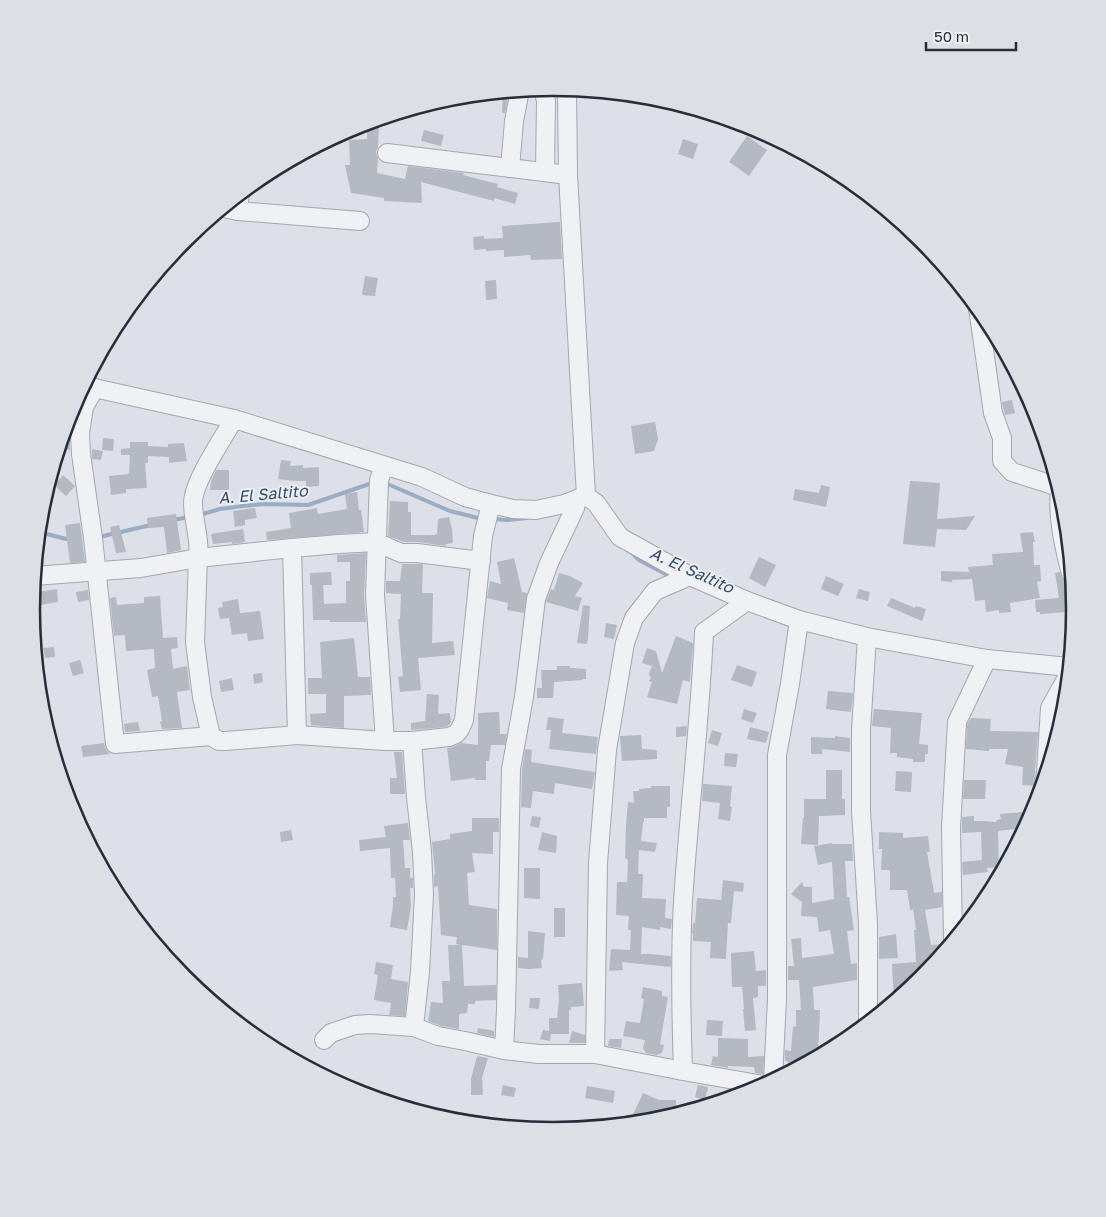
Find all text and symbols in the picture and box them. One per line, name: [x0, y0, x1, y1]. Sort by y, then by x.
scale bar: [926, 20, 1016, 52]
text: 50 m: [934, 27, 969, 45]
water label: A. El Saltito: [218, 480, 310, 508]
water label: A. El Saltito: [647, 543, 738, 598]

